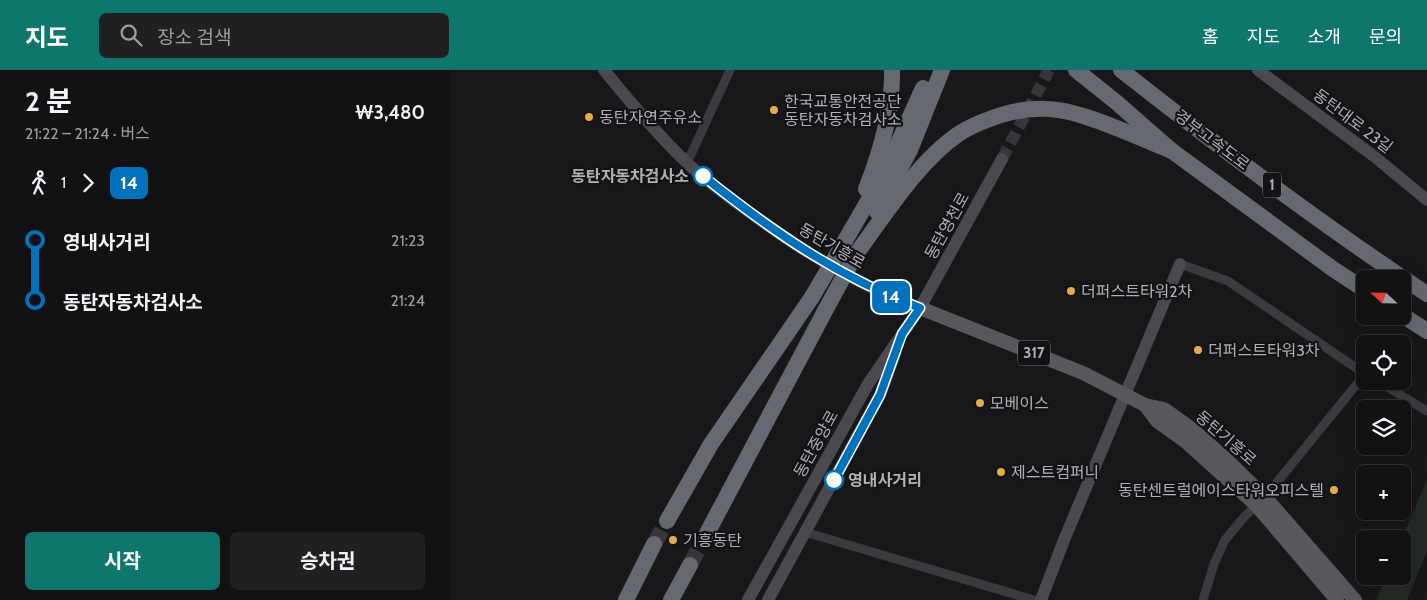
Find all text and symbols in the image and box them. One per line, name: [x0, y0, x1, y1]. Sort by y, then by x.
search box: [99, 13, 449, 58]
icon: search: [117, 21, 145, 49]
text: 지도: [25, 23, 69, 52]
text: 장소 검색: [157, 26, 231, 49]
text: 홈: [1202, 26, 1219, 48]
text: 지도: [1247, 26, 1280, 48]
text: 소개: [1308, 26, 1341, 48]
text: 문의: [1369, 26, 1402, 48]
text: 2 분: [25, 84, 72, 118]
street label: 동탄대로 23길: [1310, 85, 1396, 157]
place label: 한국교통안전공단 동탄자동차검사소: [784, 92, 902, 129]
text: ₩3,480: [355, 101, 425, 124]
marker: 한국교통안전공단 동탄자동차검사소: [768, 104, 780, 116]
street label: 경부고속도로: [1171, 106, 1253, 174]
place label: 동탄자연주유소: [599, 108, 702, 127]
marker: 동탄자연주유소: [583, 111, 595, 123]
text: 21:22 – 21:24 · 버스: [25, 124, 150, 143]
marker: 동탄자동차검사소: [693, 166, 713, 186]
place label: 동탄자동차검사소: [571, 167, 689, 186]
icon: walk: [25, 169, 53, 197]
icon: forward: [74, 169, 102, 197]
text: 14: [120, 172, 138, 194]
road number: 1: [1263, 172, 1281, 198]
text: 1: [61, 173, 66, 192]
street label: 동탄영천로: [921, 189, 973, 263]
street label: 동탄기흥로: [795, 219, 869, 273]
text: 영내사거리: [63, 231, 150, 254]
text: 21:23: [391, 231, 425, 250]
north arrow: [1356, 270, 1411, 325]
map controls: [1356, 270, 1411, 585]
line badge: 14: [868, 281, 914, 313]
place label: 더퍼스트타워2차: [1081, 282, 1193, 301]
marker: 더퍼스트타워2차: [1065, 285, 1077, 297]
text: 14: [882, 286, 900, 308]
text: 동탄자동차검사소: [63, 291, 203, 314]
text: 21:24: [390, 291, 425, 310]
button: locate: [1356, 335, 1411, 390]
road number: 317: [1018, 340, 1050, 366]
place label: 더퍼스트타워3차: [1208, 341, 1320, 360]
marker: 더퍼스트타워3차: [1192, 344, 1204, 356]
place label: 모베이스: [990, 394, 1049, 413]
marker: 모베이스: [974, 397, 986, 409]
button: layers: [1356, 400, 1411, 455]
street label: 동탄중앙로: [790, 407, 842, 481]
street label: 동탄기흥로: [1192, 407, 1260, 469]
place label: 제스트컴퍼니: [1011, 463, 1099, 482]
button: +: [1356, 465, 1411, 520]
marker: 제스트컴퍼니: [995, 466, 1007, 478]
marker: 영내사거리: [824, 470, 844, 490]
place label: 영내사거리: [848, 471, 922, 490]
place label: 동탄센트럴에이스타워오피스텔: [1118, 481, 1324, 500]
marker: 동탄센트럴에이스타워오피스텔: [1328, 484, 1340, 496]
button: −: [1356, 530, 1411, 585]
place label: 기흥동탄: [683, 531, 742, 550]
button: 시작: [25, 532, 220, 590]
button: 승차권: [230, 532, 425, 590]
marker: 기흥동탄: [667, 534, 679, 546]

